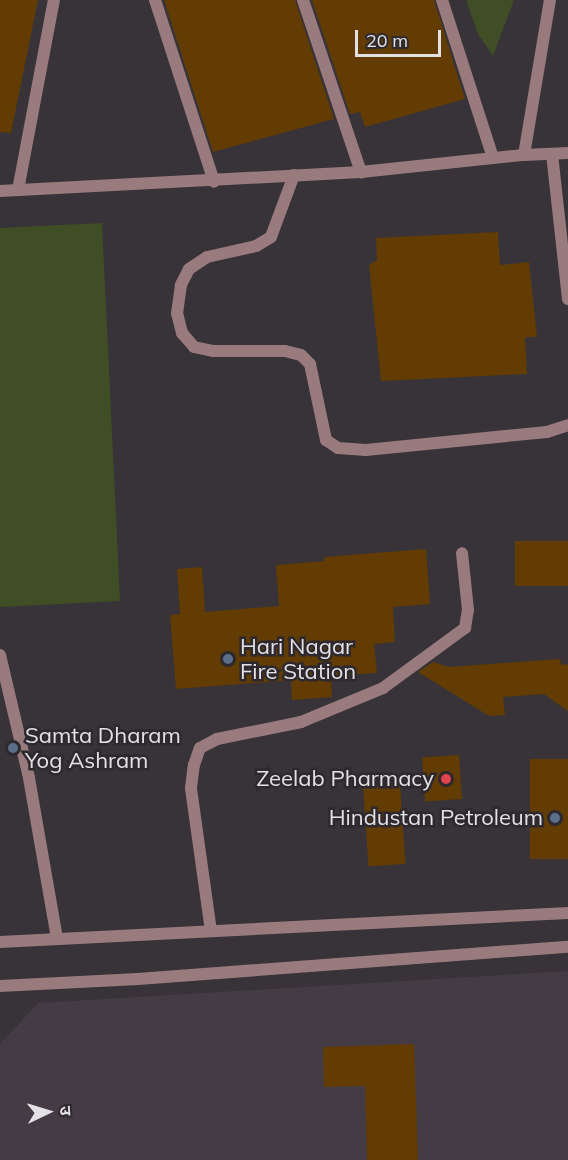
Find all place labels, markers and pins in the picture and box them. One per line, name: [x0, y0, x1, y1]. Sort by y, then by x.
place label: Hari Nagar Fire Station: [240, 633, 356, 684]
marker: Hari Nagar Fire Station: [221, 652, 235, 666]
place label: Samta Dharam Yog Ashram: [25, 722, 181, 774]
marker: Samta Dharam Yog Ashram: [6, 741, 20, 755]
place label: Zeelab Pharmacy: [256, 766, 434, 792]
marker: Zeelab Pharmacy: [439, 772, 453, 786]
place label: Hindustan Petroleum: [329, 805, 543, 831]
marker: Hindustan Petroleum: [548, 811, 562, 825]

